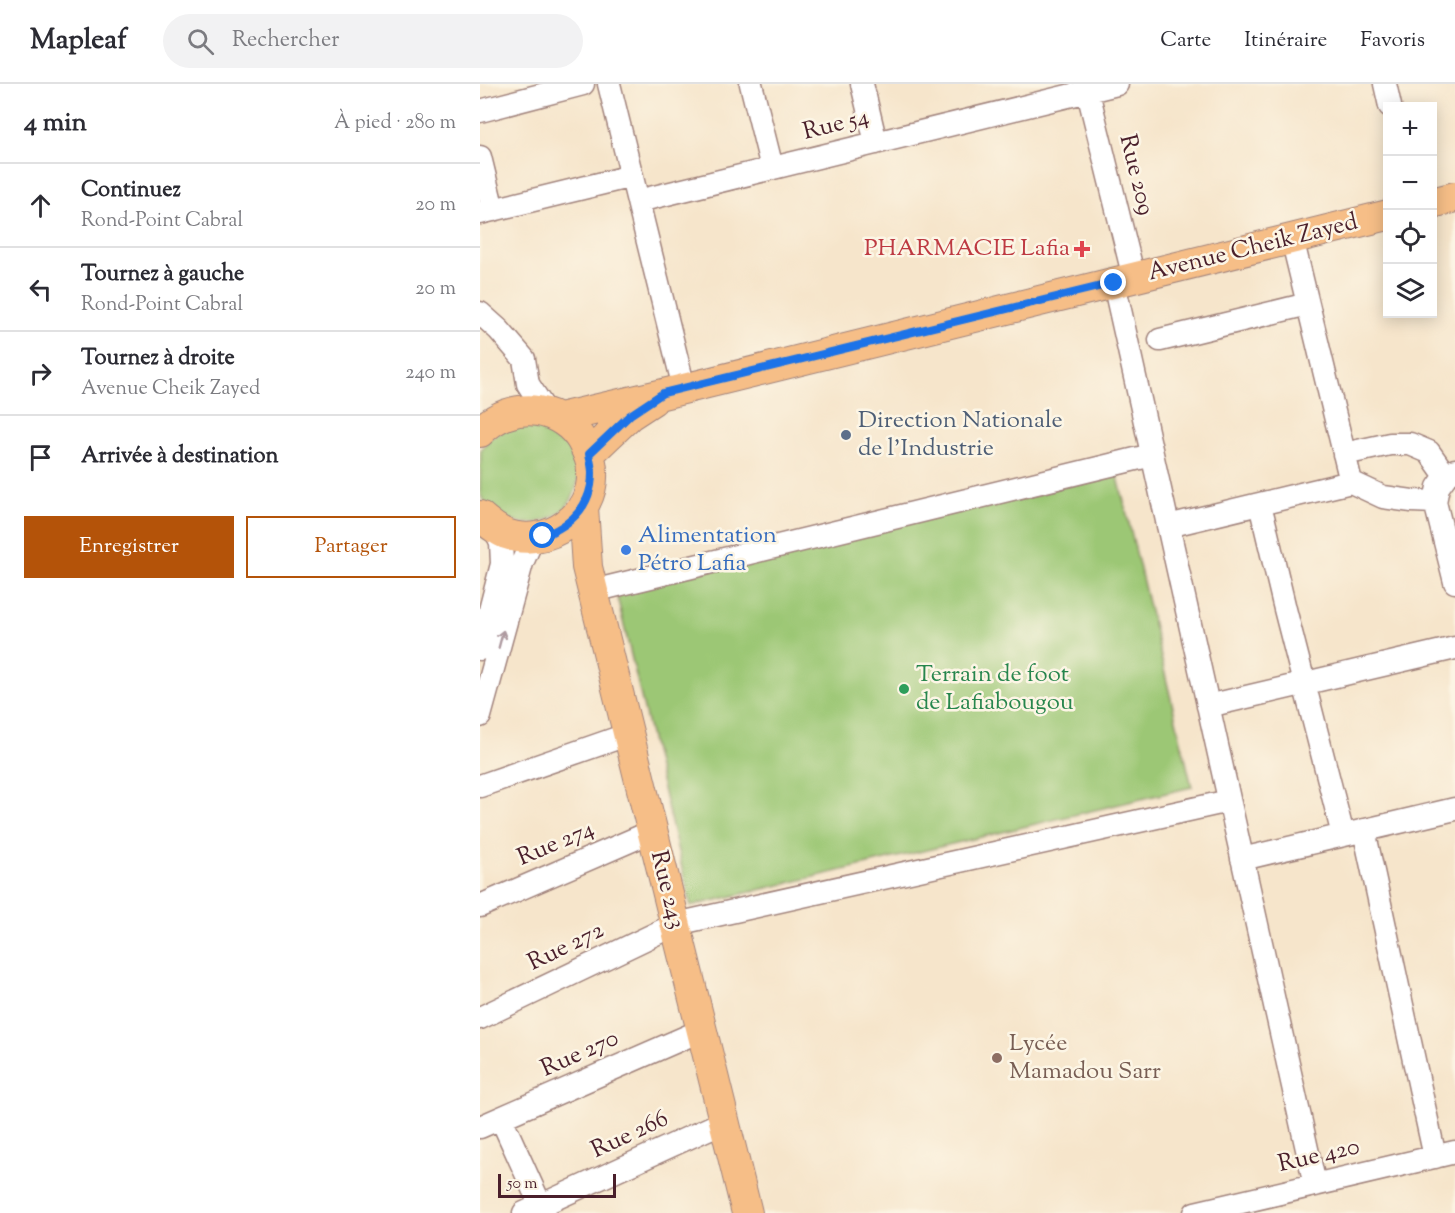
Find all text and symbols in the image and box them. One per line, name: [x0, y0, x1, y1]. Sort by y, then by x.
search box: [163, 14, 583, 68]
text: Mapleaf: [30, 21, 127, 61]
icon: search: [184, 25, 217, 58]
text: Rechercher: [232, 25, 339, 57]
text: Carte: [1160, 26, 1211, 56]
text: Itinéraire: [1244, 26, 1327, 56]
text: Favoris: [1360, 26, 1425, 56]
street label: Rue 54: [799, 100, 873, 150]
map controls: [1383, 102, 1437, 318]
button: +: [1383, 102, 1437, 156]
text: 4 min: [24, 105, 87, 142]
text: À pied · 280 m: [334, 109, 456, 138]
street label: Rue 209: [1110, 131, 1162, 219]
button: −: [1383, 156, 1437, 210]
text: Continuez: [81, 175, 181, 207]
icon: ahead: [24, 189, 57, 222]
text: 20 m: [415, 191, 456, 220]
street label: Avenue Cheik Zayed: [1144, 205, 1362, 291]
text: Rond-Point Cabral: [81, 207, 243, 236]
button: locate: [1383, 210, 1437, 264]
place label: PHARMACIE Lafia: [864, 232, 1070, 266]
marker: PHARMACIE Lafia: [1075, 242, 1089, 256]
text: Tournez à gauche: [81, 259, 244, 291]
button: layers: [1383, 264, 1437, 318]
route end: [1100, 269, 1126, 295]
icon: left: [24, 273, 57, 306]
text: 20 m: [415, 275, 456, 304]
text: Rond-Point Cabral: [81, 291, 243, 320]
text: Tournez à droite: [81, 343, 235, 375]
icon: right: [24, 357, 57, 390]
text: 240 m: [405, 359, 456, 388]
text: Avenue Cheik Zayed: [81, 375, 260, 404]
place label: Direction Nationale de l'Industrie: [858, 404, 1063, 466]
marker: Direction Nationale de l'Industrie: [839, 428, 853, 442]
icon: arrive: [24, 441, 57, 474]
text: Arrivée à destination: [81, 441, 278, 473]
button: Enregistrer: [24, 516, 234, 578]
button: Partager: [246, 516, 456, 578]
place label: Alimentation Pétro Lafia: [638, 519, 777, 581]
route start: [529, 522, 555, 548]
marker: Alimentation Pétro Lafia: [619, 543, 633, 557]
one-way arrow: [496, 630, 507, 649]
place label: Terrain de foot de Lafiabougou: [916, 658, 1074, 720]
marker: Terrain de foot de Lafiabougou: [897, 682, 911, 696]
street label: Rue 274: [512, 813, 600, 875]
street label: Rue 243: [641, 847, 693, 933]
street label: Rue 272: [522, 914, 610, 980]
street label: Rue 270: [536, 1022, 624, 1086]
place label: Lycée Mamadou Sarr: [1009, 1027, 1161, 1089]
marker: Lycée Mamadou Sarr: [990, 1051, 1004, 1065]
street label: Rue 266: [586, 1102, 674, 1168]
street label: Rue 420: [1275, 1130, 1363, 1182]
scale bar: [498, 1171, 616, 1198]
text: 50 m: [507, 1173, 538, 1196]

